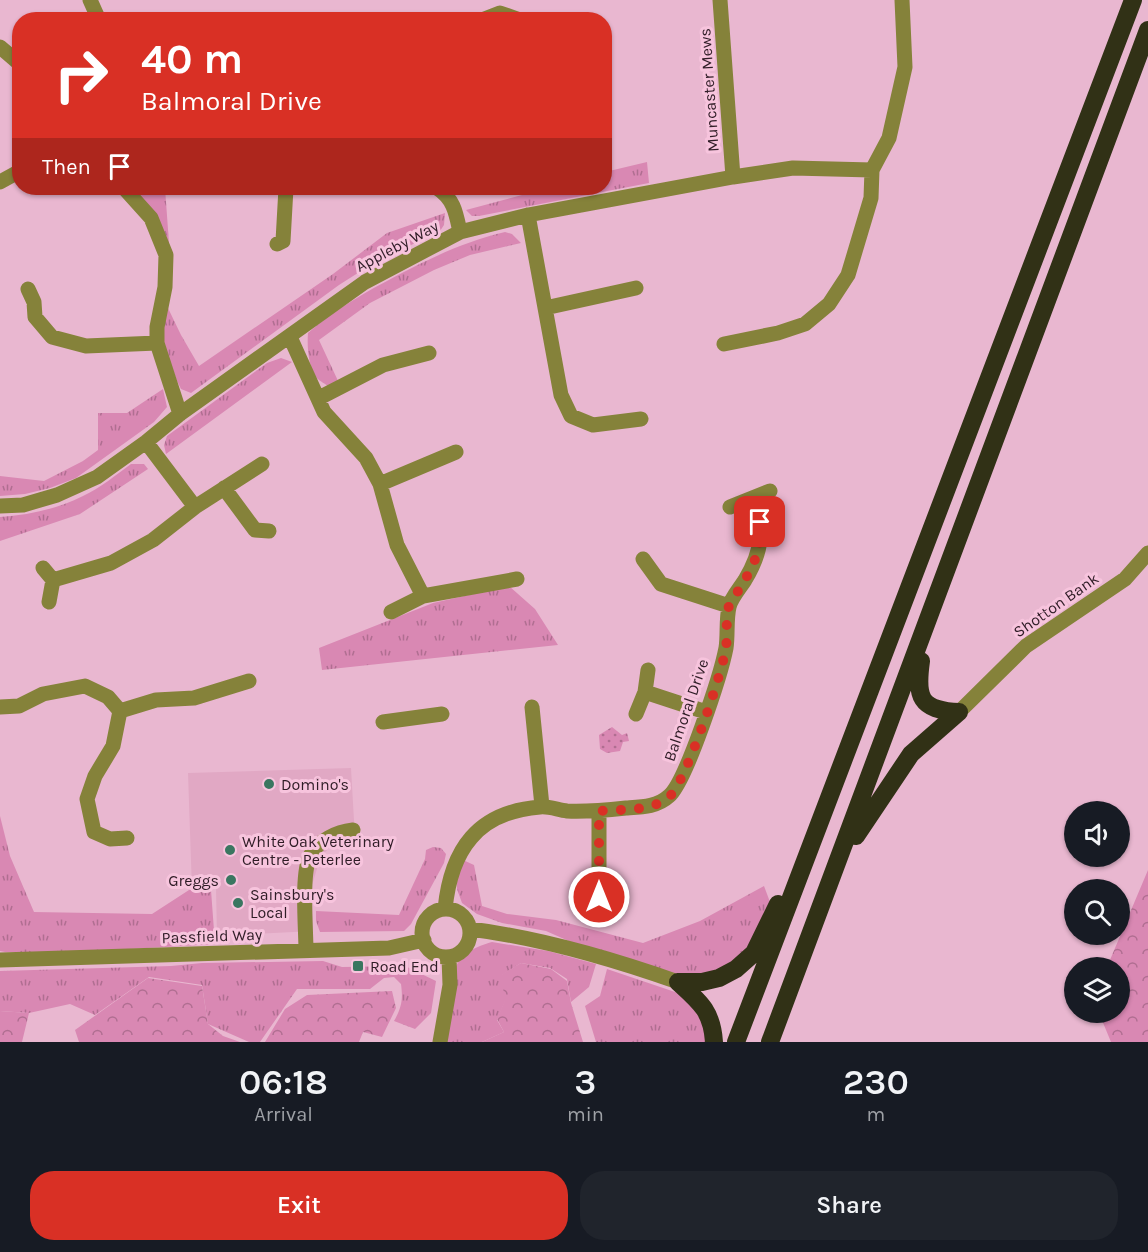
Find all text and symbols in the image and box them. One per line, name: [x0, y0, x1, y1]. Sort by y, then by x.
street label: Muncaster Mews: [695, 28, 723, 152]
text: 40 m: [141, 34, 243, 84]
icon: right: [42, 36, 120, 114]
text: Balmoral Drive: [141, 85, 322, 117]
icon: arrive: [103, 150, 136, 183]
text: Then: [42, 154, 91, 180]
street label: Appleby Way: [352, 216, 442, 276]
pin: [734, 496, 785, 547]
icon: arrive: [743, 505, 776, 538]
street label: Shotton Bank: [1010, 569, 1102, 641]
street label: Balmoral Drive: [660, 656, 712, 764]
place label: Domino's: [281, 775, 349, 794]
marker: Domino's: [262, 777, 276, 791]
map controls: [1064, 801, 1130, 1023]
button: sound: [1064, 801, 1130, 867]
place label: White Oak Veterinary Centre - Peterlee: [242, 832, 394, 869]
marker: White Oak Veterinary Centre - Peterlee: [223, 843, 237, 857]
position arrow: [567, 865, 631, 929]
place label: Greggs: [168, 871, 219, 890]
marker: Greggs: [224, 873, 238, 887]
button: search: [1064, 879, 1130, 945]
place label: Sainsbury's Local: [250, 885, 334, 922]
marker: Sainsbury's Local: [231, 896, 245, 910]
street label: Passfield Way: [161, 925, 263, 947]
place label: Road End: [370, 957, 439, 976]
button: layers: [1064, 957, 1130, 1023]
marker: Road End: [351, 959, 365, 973]
text: 06:18: [239, 1061, 328, 1103]
text: 3: [574, 1061, 596, 1103]
text: 230: [843, 1061, 909, 1103]
text: Arrival: [254, 1103, 313, 1126]
text: min: [567, 1103, 604, 1126]
text: m: [866, 1103, 885, 1126]
button: Exit: [30, 1171, 568, 1240]
button: Share: [580, 1171, 1118, 1240]

